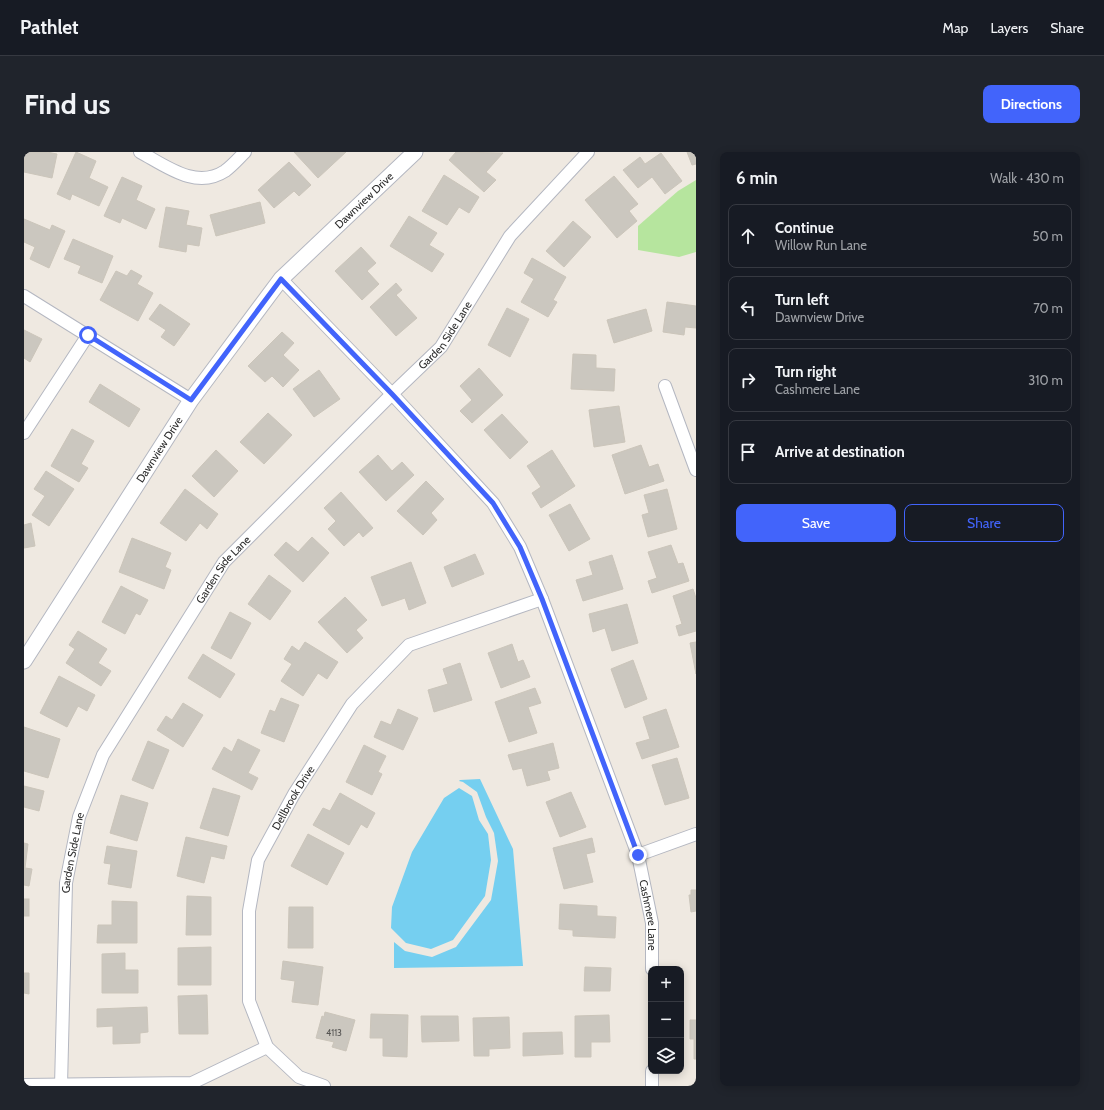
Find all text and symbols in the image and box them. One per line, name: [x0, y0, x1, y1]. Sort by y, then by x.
text: Pathlet: [20, 16, 79, 39]
text: Map: [943, 19, 968, 37]
text: Layers: [990, 19, 1028, 37]
text: Share: [1050, 19, 1084, 37]
button: Directions: [983, 85, 1080, 123]
text: Find us: [24, 87, 110, 121]
text: 6 min: [736, 168, 778, 188]
street label: Dawnview Drive: [332, 169, 397, 231]
text: Walk · 430 m: [990, 170, 1064, 186]
text: Continue: [775, 219, 834, 237]
icon: ahead: [737, 225, 759, 247]
text: 50 m: [1033, 228, 1063, 244]
text: Willow Run Lane: [775, 237, 867, 253]
text: Turn left: [775, 291, 829, 309]
icon: left: [737, 297, 759, 319]
street label: Garden Side Lane: [415, 298, 475, 372]
text: 70 m: [1033, 300, 1063, 316]
text: Dawnview Drive: [775, 309, 864, 325]
route start: [79, 326, 97, 344]
text: Turn right: [775, 363, 836, 381]
icon: right: [737, 369, 759, 391]
text: 310 m: [1028, 372, 1063, 388]
text: Cashmere Lane: [775, 381, 860, 397]
street label: Dawnview Drive: [133, 414, 186, 485]
icon: arrive: [737, 441, 759, 463]
text: Arrive at destination: [775, 443, 905, 461]
button: Save: [736, 504, 896, 542]
button: Share: [904, 504, 1064, 542]
street label: Garden Side Lane: [193, 532, 254, 606]
street label: Dellbrook Drive: [269, 763, 318, 833]
street label: Garden Side Lane: [59, 810, 87, 893]
route end: [629, 846, 647, 864]
street label: Cashmere Lane: [636, 878, 659, 951]
map controls: [648, 966, 684, 1074]
button: +: [648, 966, 684, 1002]
button: −: [648, 1002, 684, 1038]
house number: 4113: [326, 1027, 342, 1038]
button: layers: [648, 1038, 684, 1074]

